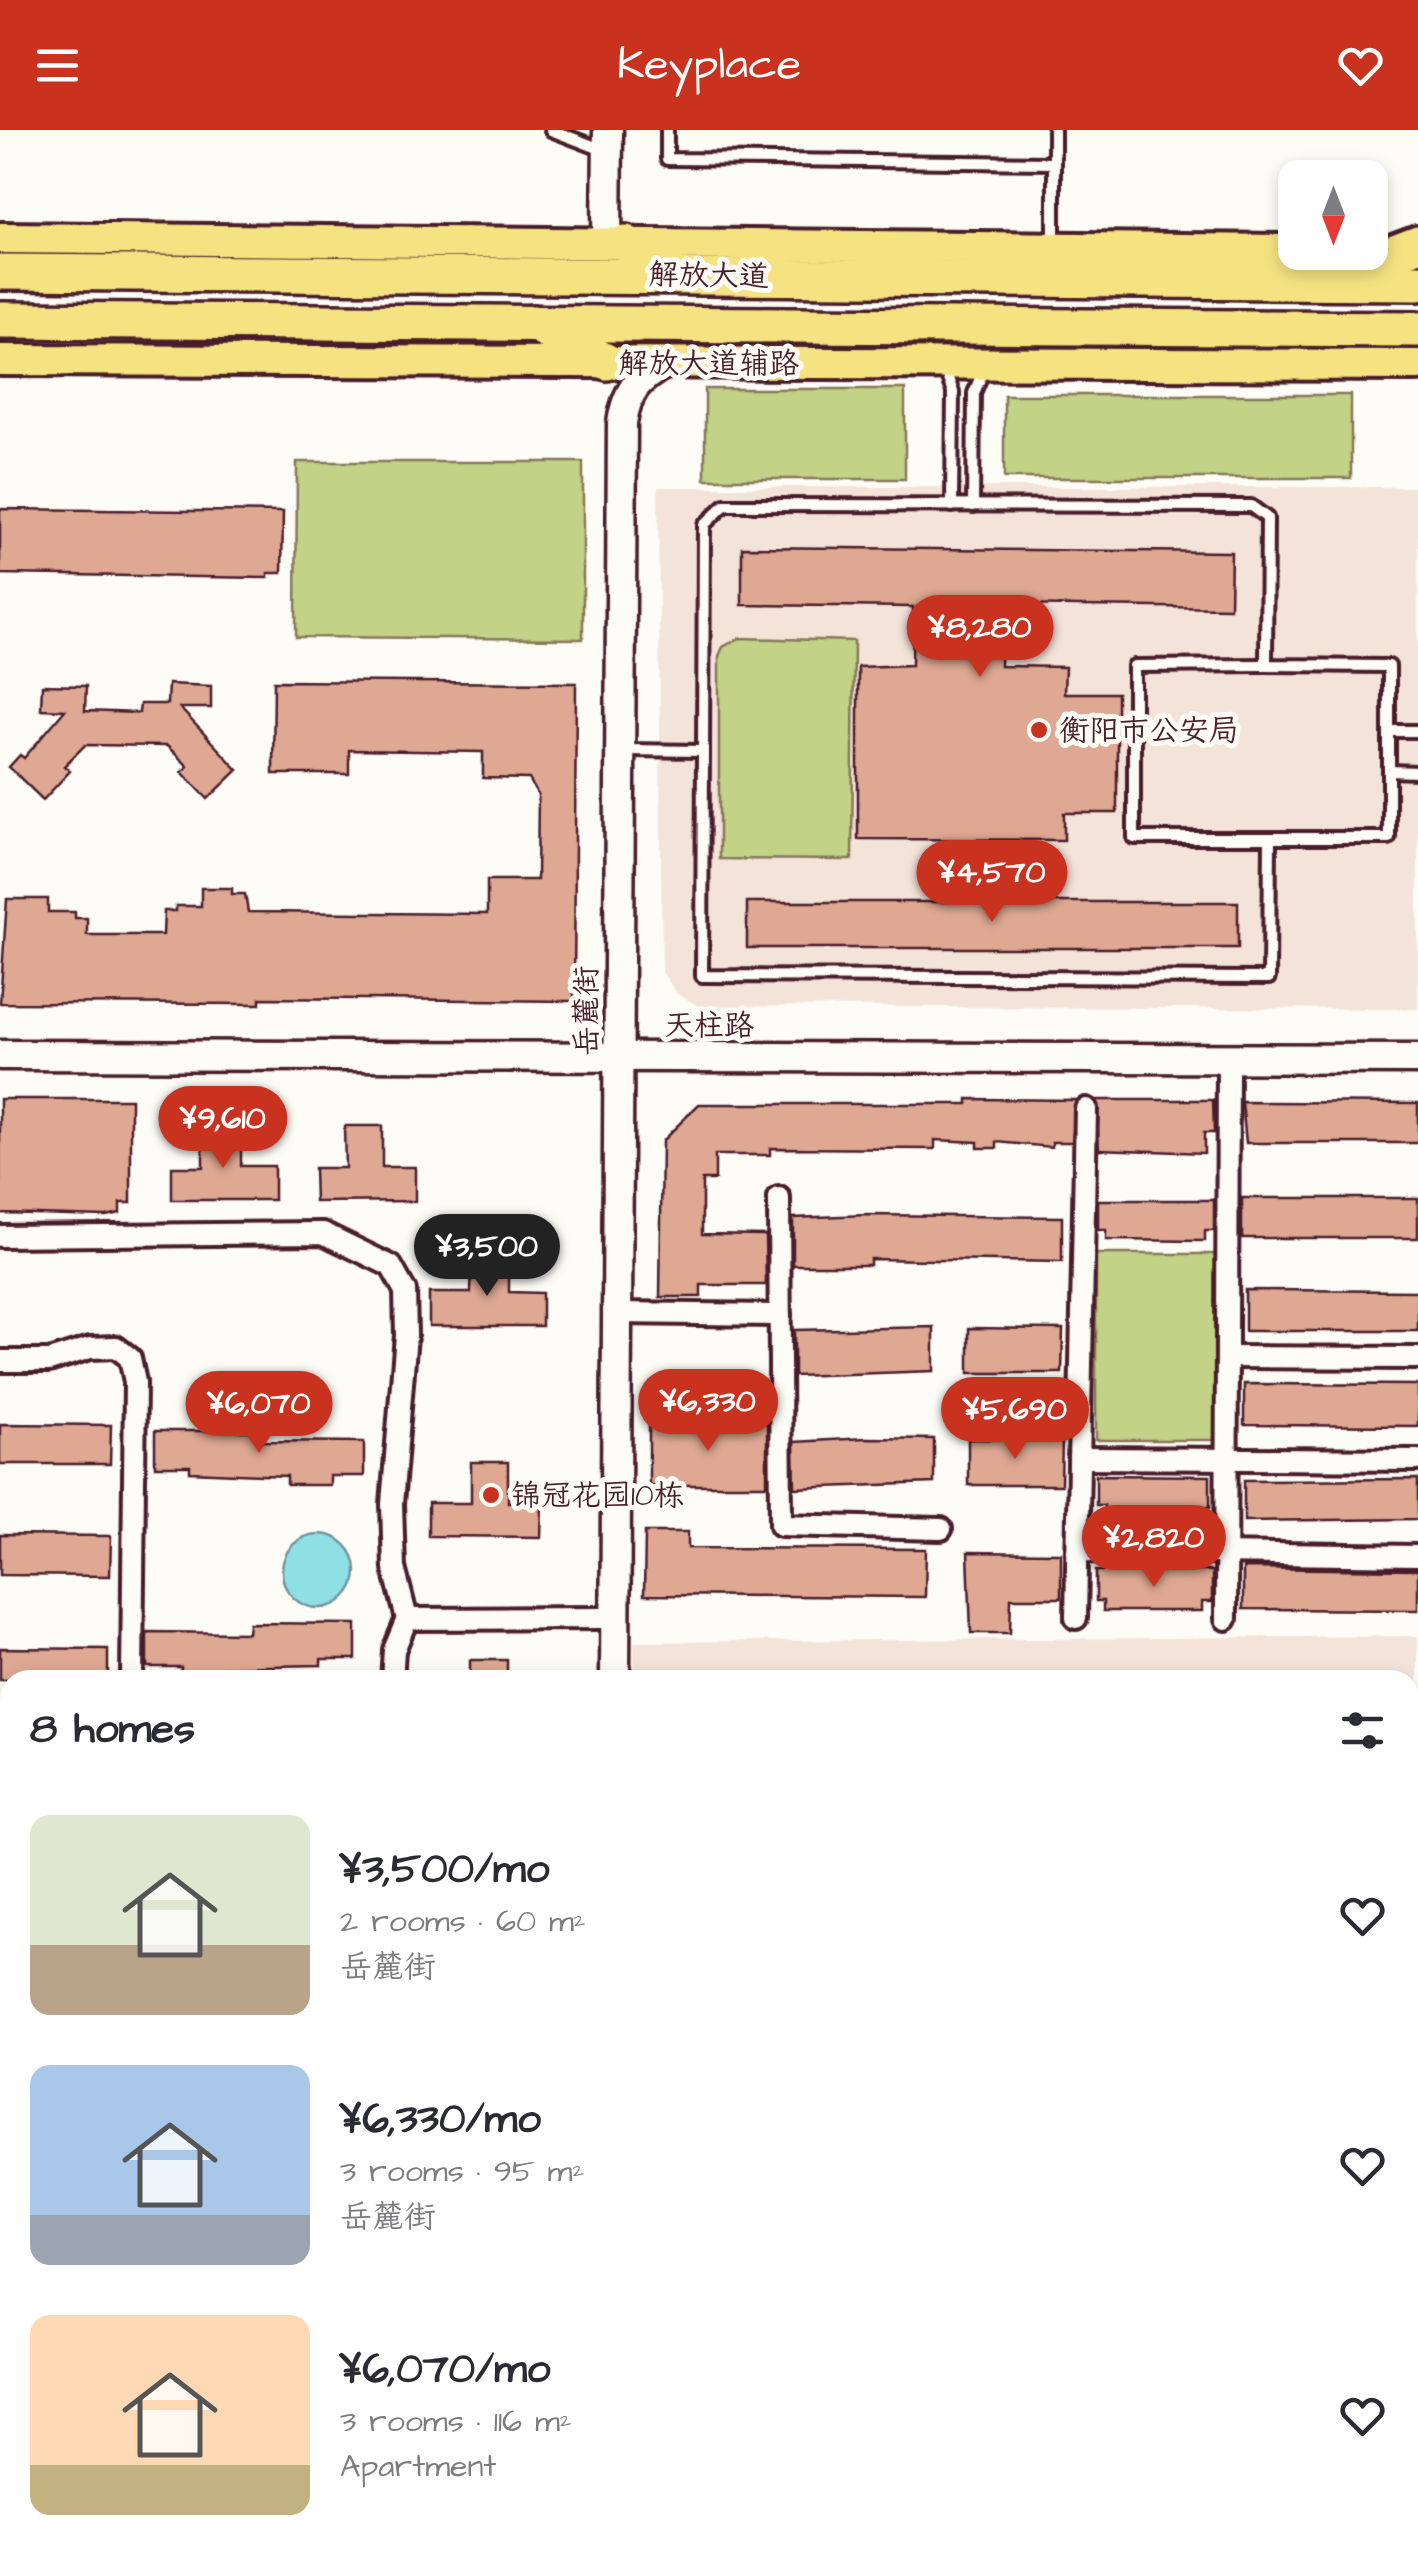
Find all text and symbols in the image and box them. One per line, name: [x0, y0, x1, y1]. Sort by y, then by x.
text: Keyplace: [617, 34, 801, 96]
icon: menu: [30, 38, 85, 93]
icon: heart: [1333, 38, 1388, 93]
north arrow: [1278, 160, 1388, 270]
map controls: [1278, 160, 1388, 270]
street label: 解放大道: [649, 254, 769, 298]
street label: 解放大道辅路: [619, 343, 799, 385]
pin: ¥8,280: [899, 595, 1061, 680]
text: ¥8,280: [929, 605, 1031, 650]
place label: 衡阳市公安局: [1059, 710, 1239, 752]
marker: 衡阳市公安局: [1028, 719, 1050, 741]
pin: ¥4,570: [911, 840, 1073, 925]
text: ¥4,570: [938, 850, 1046, 895]
street label: 岳麓街: [566, 966, 608, 1056]
street label: 天柱路: [664, 1005, 754, 1047]
pin: ¥9,610: [142, 1086, 304, 1171]
text: ¥9,610: [180, 1096, 266, 1141]
pin: ¥3,500: [406, 1214, 568, 1299]
text: ¥3,500: [436, 1224, 538, 1269]
pin: ¥6,330: [627, 1369, 789, 1454]
pin: ¥6,070: [178, 1371, 340, 1456]
pin: ¥5,690: [934, 1377, 1096, 1462]
text: ¥6,330: [660, 1379, 756, 1424]
text: ¥6,070: [208, 1381, 310, 1426]
text: ¥5,690: [963, 1387, 1067, 1432]
place label: 锦冠花园10栋: [511, 1475, 684, 1517]
marker: 锦冠花园10栋: [480, 1484, 502, 1506]
pin: ¥2,820: [1073, 1505, 1235, 1590]
text: ¥2,820: [1104, 1515, 1204, 1560]
text: 8 homes: [30, 1701, 195, 1759]
icon: filters: [1335, 1703, 1390, 1758]
text: ¥3,500/mo: [340, 1841, 549, 1899]
icon: home: [110, 1855, 230, 1975]
icon: heart: [1335, 1888, 1390, 1943]
text: 2 rooms · 60 m²: [340, 1899, 586, 1944]
text: 岳麓街: [340, 1945, 436, 1990]
text: ¥6,330/mo: [340, 2091, 541, 2149]
icon: home: [110, 2105, 230, 2225]
icon: heart: [1335, 2138, 1390, 2193]
text: 3 rooms · 95 m²: [340, 2149, 584, 2194]
text: 岳麓街: [340, 2195, 436, 2240]
text: ¥6,070/mo: [340, 2341, 551, 2399]
icon: home: [110, 2355, 230, 2475]
icon: heart: [1335, 2388, 1390, 2443]
text: 3 rooms · 116 m²: [340, 2399, 572, 2444]
text: Apartment: [340, 2444, 496, 2489]

